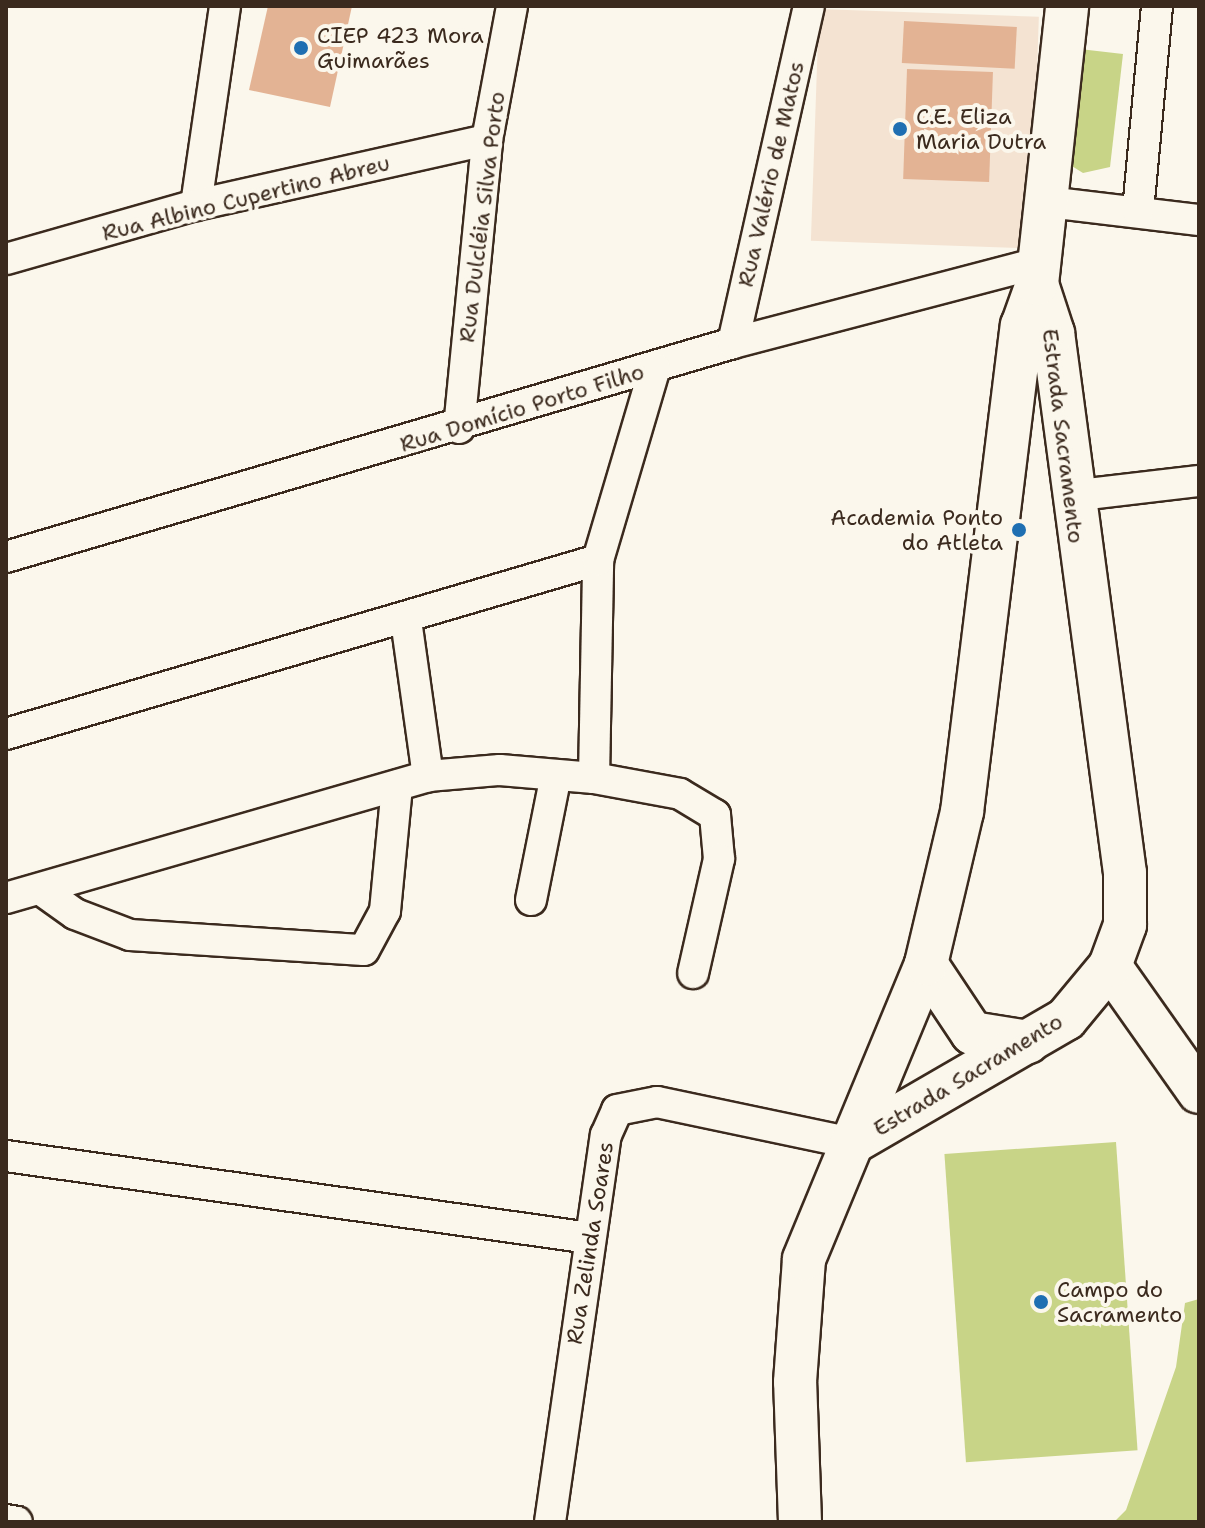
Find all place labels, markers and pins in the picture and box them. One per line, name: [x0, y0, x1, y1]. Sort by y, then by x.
place label: CIEP 423 Mora Guimarães: [317, 22, 484, 74]
marker: CIEP 423 Mora Guimarães: [292, 39, 310, 57]
place label: C.E. Eliza Maria Dutra: [916, 103, 1046, 154]
marker: C.E. Eliza Maria Dutra: [891, 120, 909, 138]
place label: Academia Ponto do Atleta: [830, 504, 1003, 556]
marker: Academia Ponto do Atleta: [1010, 521, 1028, 539]
place label: Campo do Sacramento: [1057, 1276, 1182, 1328]
marker: Campo do Sacramento: [1032, 1293, 1050, 1311]

